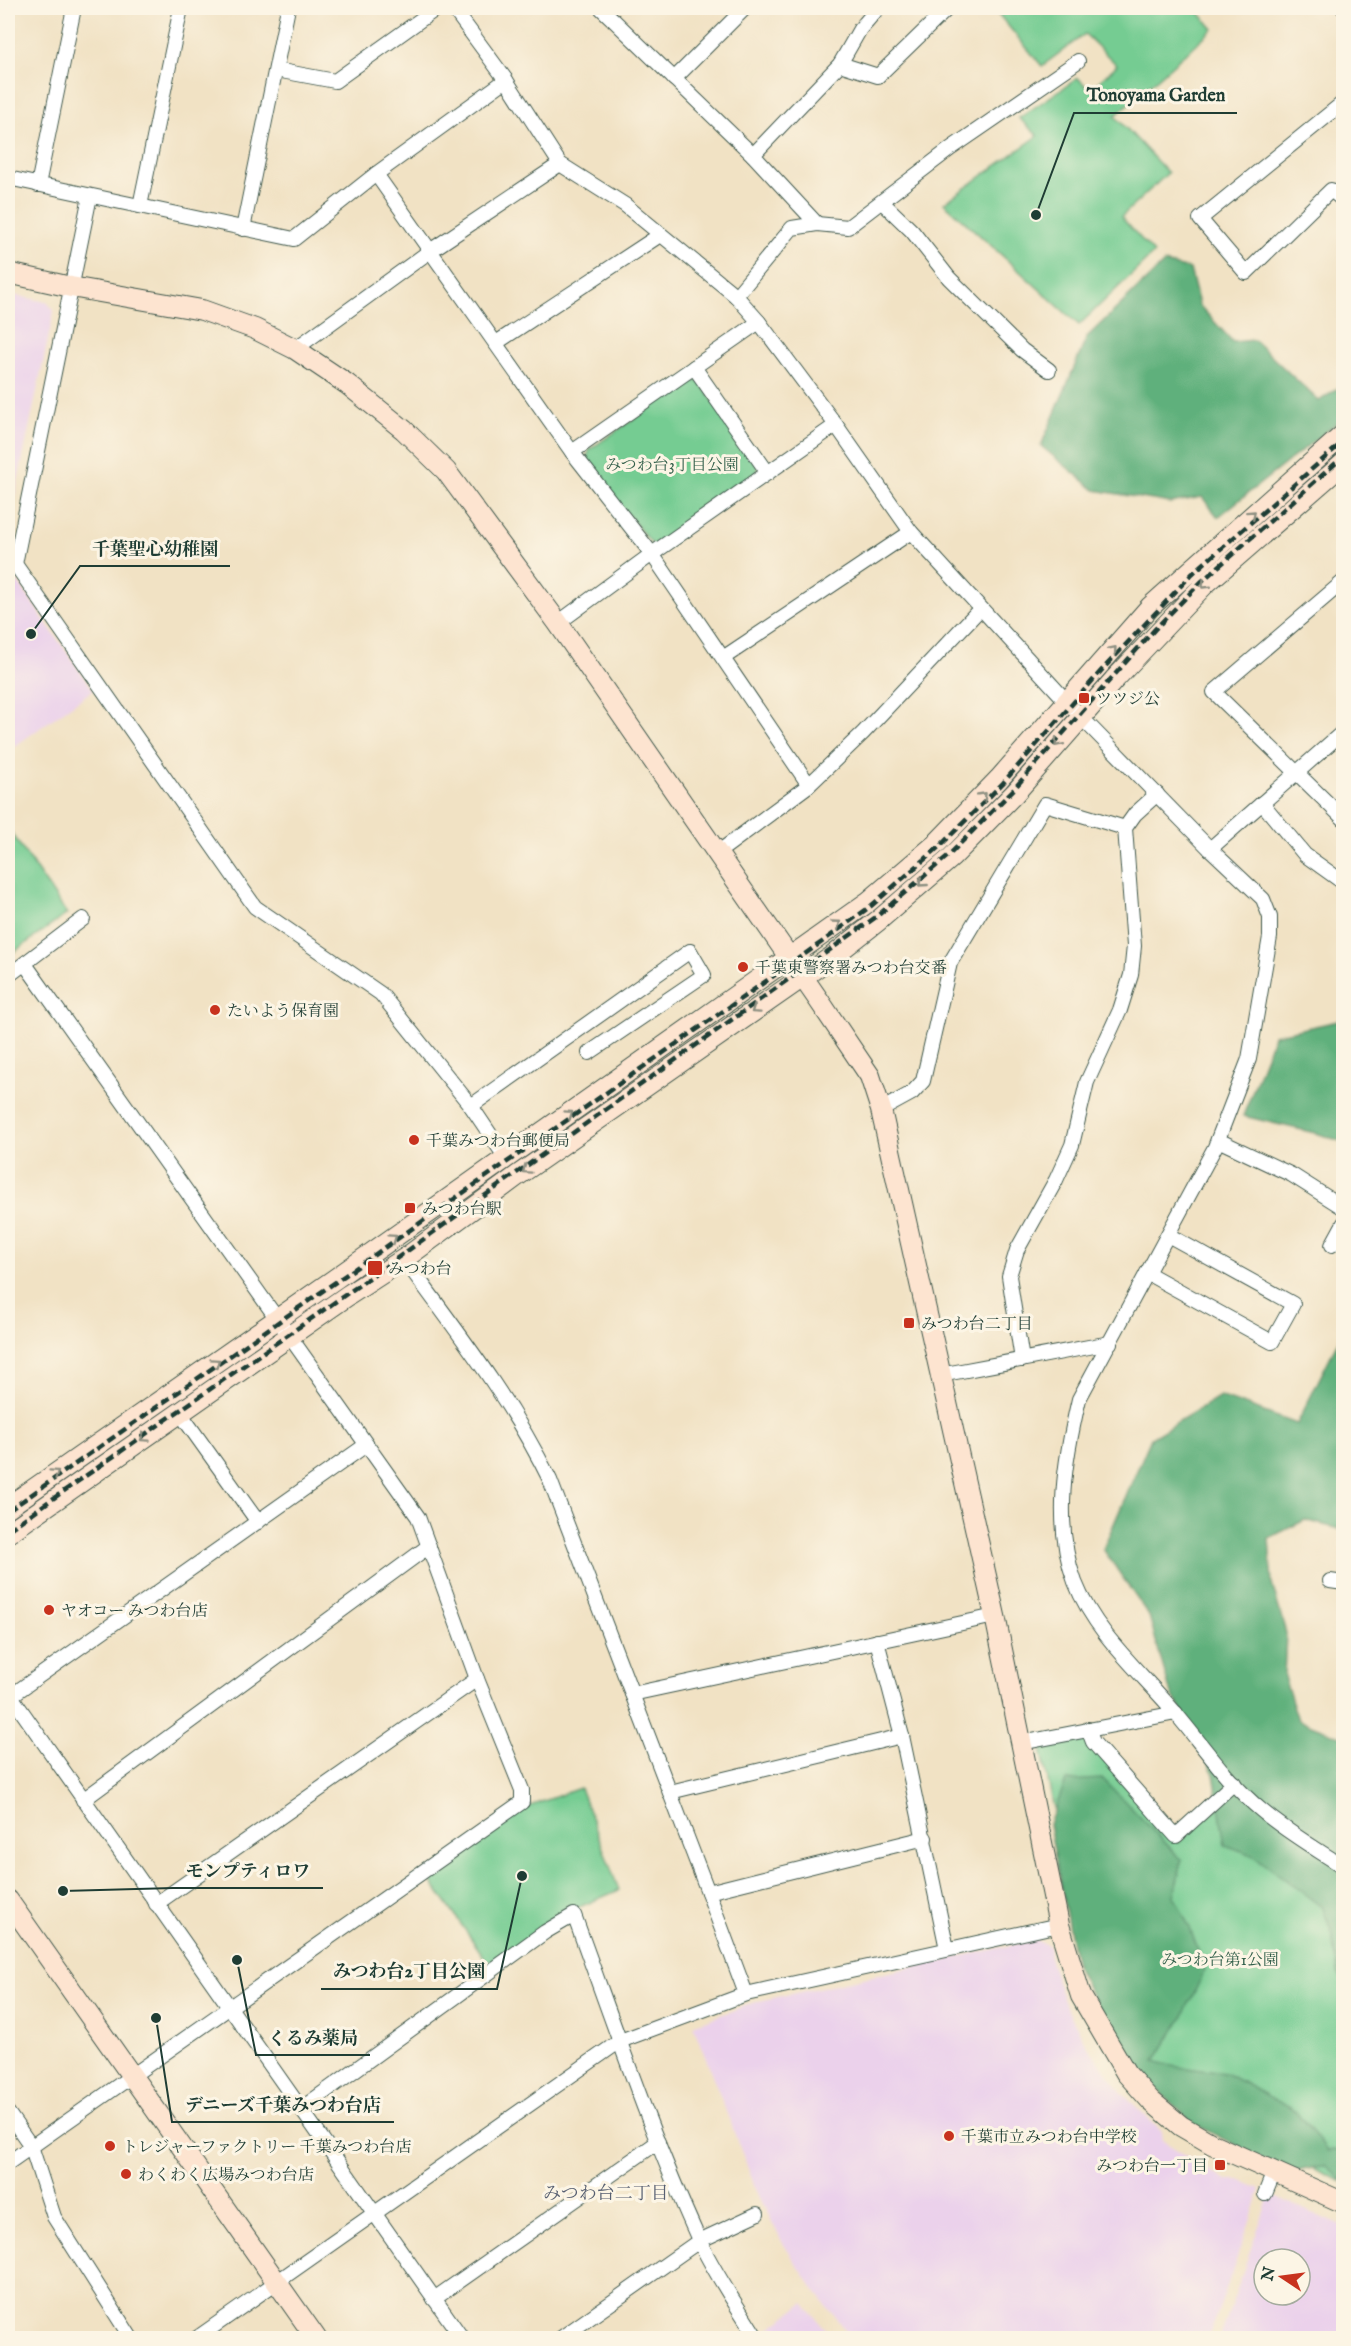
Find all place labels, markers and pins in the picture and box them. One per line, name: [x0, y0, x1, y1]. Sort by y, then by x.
callout: Tonoyama Garden: [1074, 77, 1237, 113]
callout: 千葉聖心幼稚園: [80, 530, 230, 566]
place label: ツツジ公: [1096, 690, 1160, 710]
marker: ツツジ公: [1077, 691, 1091, 705]
place label: 千葉東警察署みつわ台交番: [755, 959, 947, 979]
marker: 千葉東警察署みつわ台交番: [736, 960, 750, 974]
place label: たいよう保育園: [227, 1002, 339, 1022]
marker: たいよう保育園: [208, 1003, 222, 1017]
place label: 千葉みつわ台郵便局: [426, 1132, 570, 1152]
marker: 千葉みつわ台郵便局: [407, 1133, 421, 1147]
place label: みつわ台駅: [422, 1200, 502, 1220]
marker: みつわ台駅: [403, 1201, 417, 1215]
marker: みつわ台: [366, 1259, 384, 1277]
place label: みつわ台: [388, 1260, 452, 1280]
place label: みつわ台二丁目: [921, 1315, 1033, 1335]
marker: みつわ台二丁目: [902, 1316, 916, 1330]
place label: ヤオコー みつわ台店: [61, 1602, 208, 1622]
marker: ヤオコー みつわ台店: [42, 1603, 56, 1617]
callout: モンプティロワ: [173, 1852, 323, 1888]
callout: みつわ台2丁目公園: [321, 1953, 497, 1989]
callout: くるみ薬局: [256, 2019, 370, 2055]
callout: デニーズ千葉みつわ台店: [172, 2086, 394, 2122]
place label: 千葉市立みつわ台中学校: [961, 2128, 1137, 2148]
marker: 千葉市立みつわ台中学校: [942, 2129, 956, 2143]
place label: トレジャーファクトリー 千葉みつわ台店: [122, 2138, 411, 2158]
marker: トレジャーファクトリー 千葉みつわ台店: [103, 2139, 117, 2153]
place label: みつわ台一丁目: [1096, 2157, 1208, 2177]
marker: みつわ台一丁目: [1213, 2158, 1227, 2172]
place label: わくわく広場みつわ台店: [138, 2166, 314, 2186]
marker: わくわく広場みつわ台店: [119, 2167, 133, 2181]

